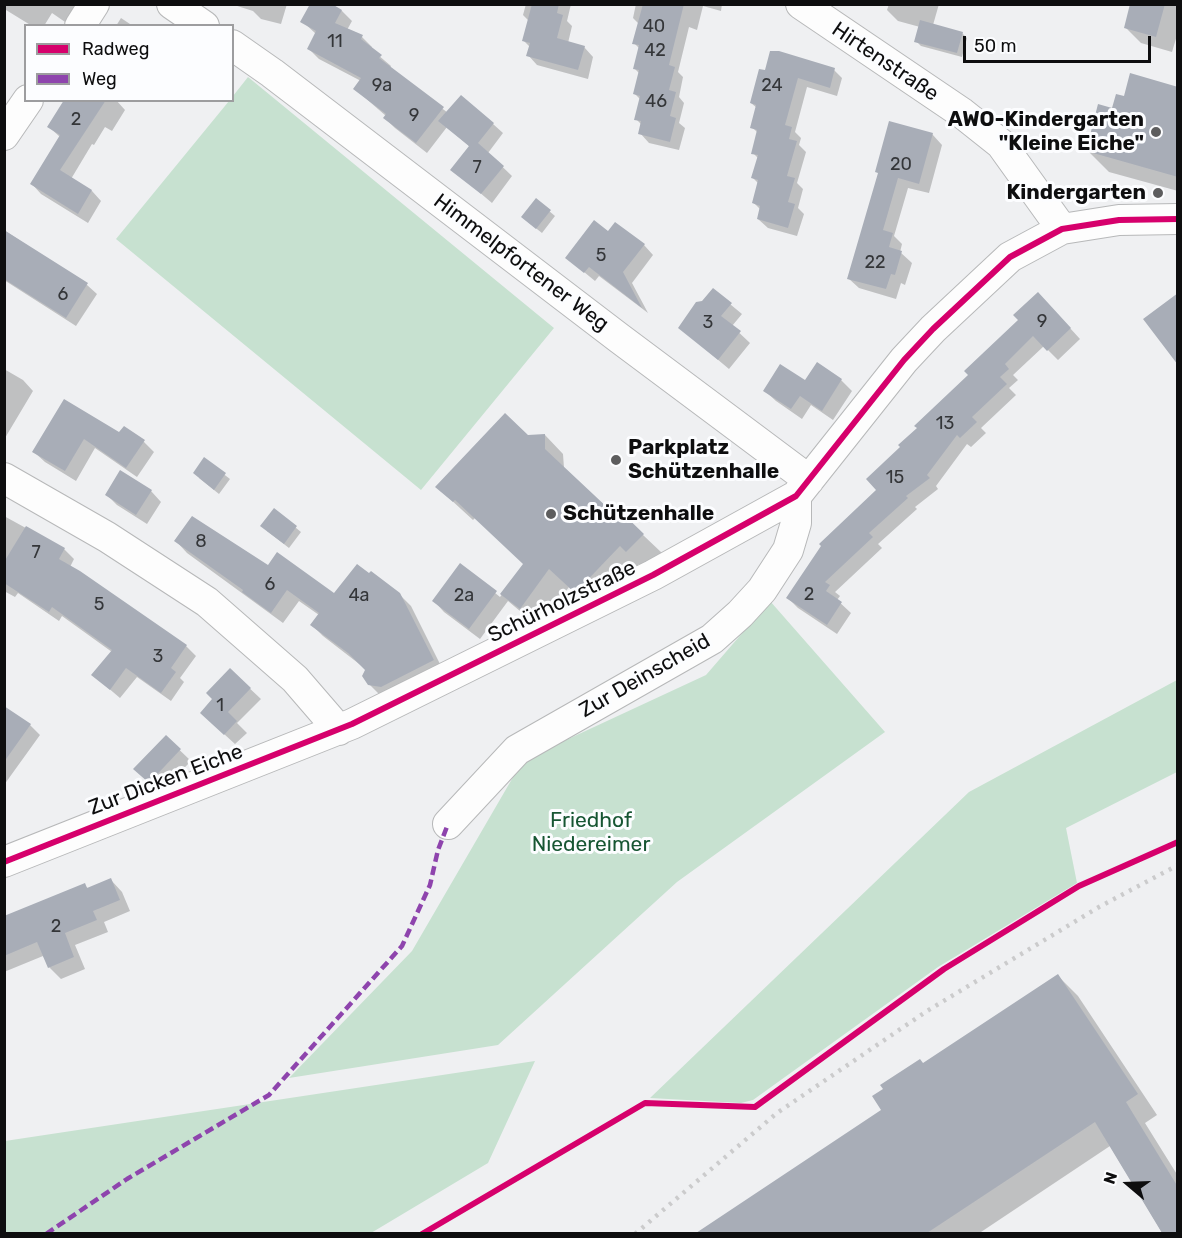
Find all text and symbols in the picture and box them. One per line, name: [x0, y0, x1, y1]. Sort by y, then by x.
house number: 40: [643, 16, 665, 38]
street label: Hirtenstraße: [827, 17, 943, 107]
legend: [24, 24, 234, 102]
scale bar: [966, 24, 1154, 62]
house number: 11: [327, 31, 343, 53]
text: 50 m: [974, 35, 1017, 57]
text: Radweg: [82, 38, 149, 60]
house number: 42: [644, 40, 666, 62]
text: Weg: [82, 68, 117, 90]
house number: 9a: [372, 75, 392, 97]
house number: 24: [761, 75, 783, 97]
house number: 46: [645, 91, 667, 113]
house number: 9: [409, 105, 419, 127]
place label: AWO-Kindergarten "Kleine Eiche": [948, 107, 1144, 157]
house number: 2: [71, 109, 81, 131]
marker: AWO-Kindergarten "Kleine Eiche": [1149, 125, 1163, 139]
house number: 20: [890, 154, 912, 176]
house number: 7: [472, 157, 482, 179]
place label: Kindergarten: [1006, 180, 1146, 206]
marker: Kindergarten: [1151, 186, 1165, 200]
street label: Himmelpfortener Weg: [428, 189, 614, 337]
house number: 5: [596, 245, 606, 267]
house number: 22: [864, 252, 886, 274]
house number: 6: [58, 284, 68, 306]
house number: 9: [1037, 311, 1047, 333]
house number: 3: [703, 312, 713, 334]
house number: 13: [936, 413, 954, 435]
place label: Parkplatz Schützenhalle: [628, 435, 779, 485]
marker: Parkplatz Schützenhalle: [609, 453, 623, 467]
house number: 15: [886, 467, 904, 489]
place label: Schützenhalle: [563, 501, 714, 527]
marker: Schützenhalle: [544, 507, 558, 521]
house number: 8: [195, 531, 207, 553]
house number: 7: [31, 542, 41, 564]
street label: Schürholzstraße: [484, 555, 640, 649]
house number: 6: [265, 574, 275, 596]
house number: 2: [804, 584, 814, 606]
house number: 4a: [348, 585, 370, 607]
house number: 2a: [454, 585, 474, 607]
house number: 5: [94, 594, 104, 616]
street label: Zur Deinscheid: [575, 628, 715, 724]
house number: 3: [153, 646, 163, 668]
house number: 1: [216, 695, 224, 717]
street label: Zur Dicken Eiche: [85, 739, 247, 821]
park label: Friedhof Niedereimer: [532, 808, 650, 858]
house number: 2: [51, 916, 61, 938]
north arrow: [1098, 1154, 1158, 1214]
text: N: [1100, 1169, 1121, 1187]

